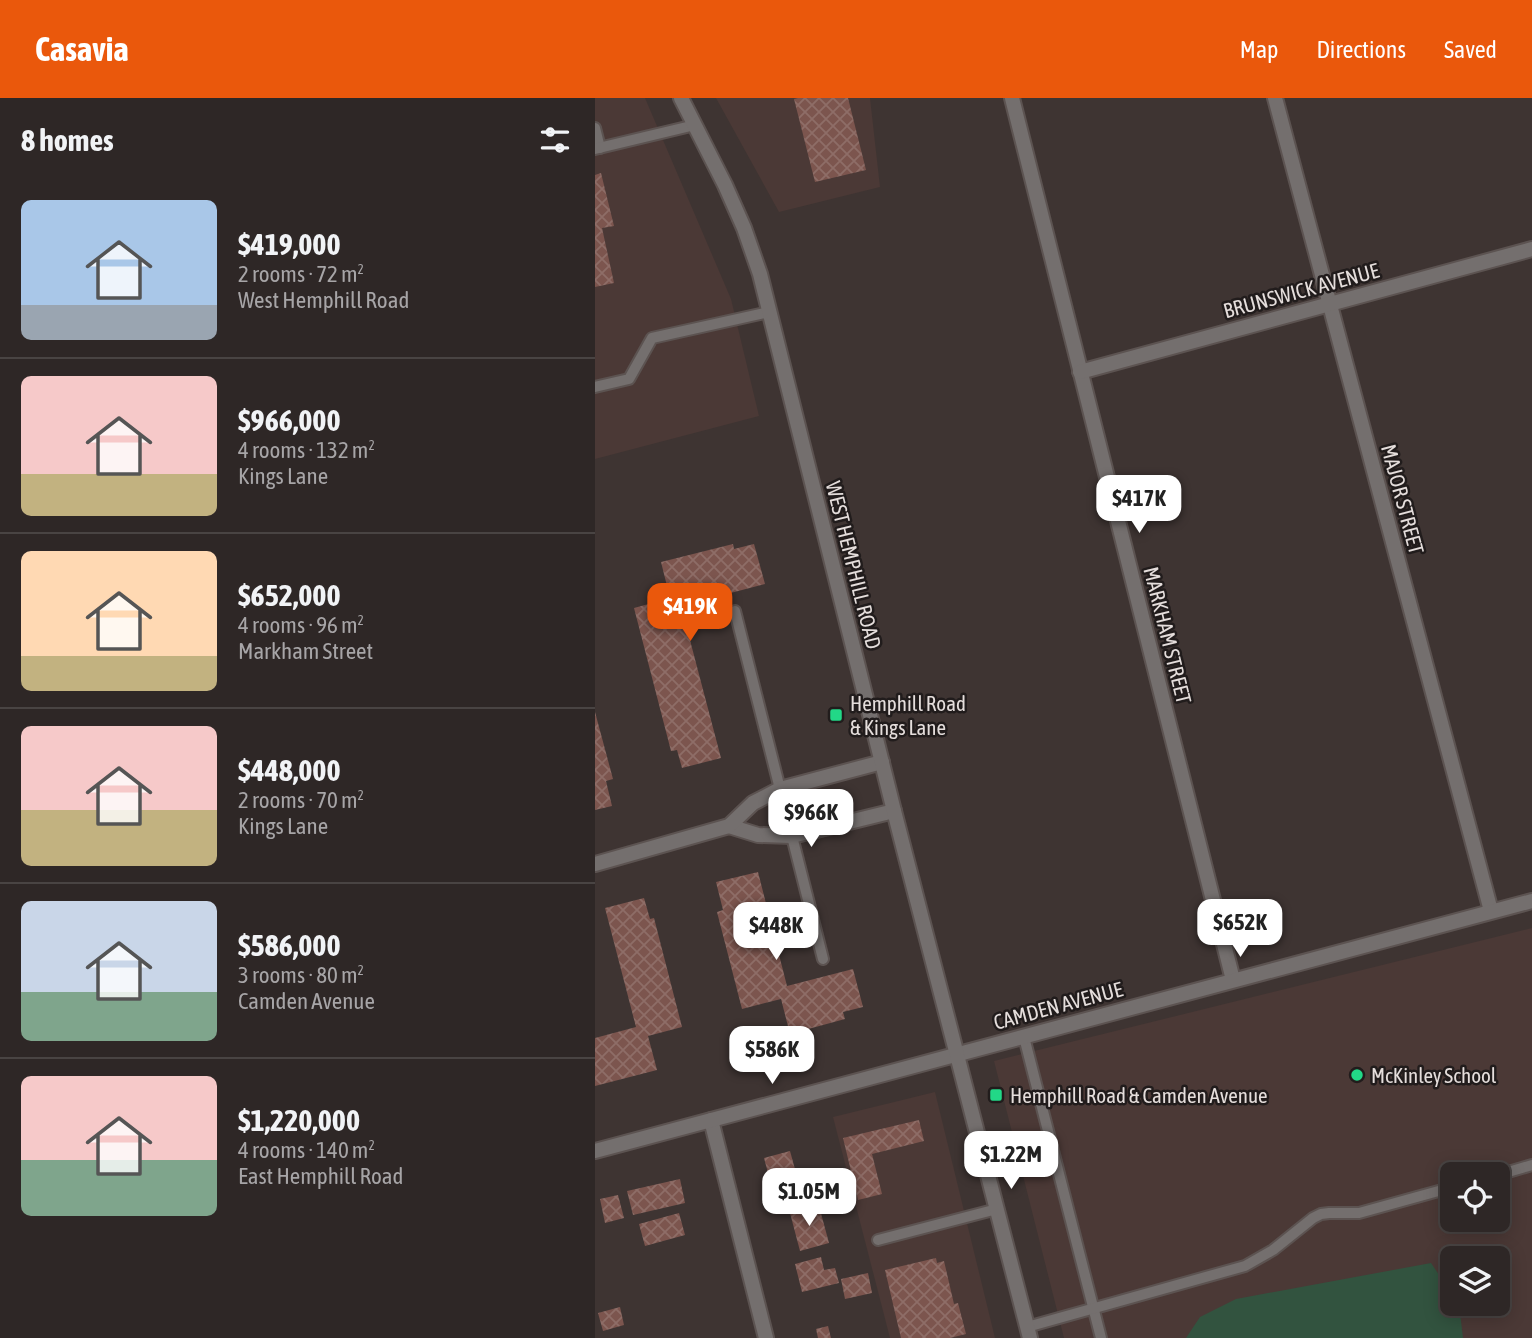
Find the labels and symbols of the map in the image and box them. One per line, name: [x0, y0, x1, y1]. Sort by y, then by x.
street label: BRUNSWICK AVENUE: [1221, 258, 1381, 322]
street label: MAJOR STREET: [1377, 442, 1429, 556]
pin: $417K: [1090, 476, 1188, 535]
street label: WEST HEMPHILL ROAD: [822, 479, 886, 651]
street label: MARKHAM STREET: [1139, 564, 1197, 706]
pin: $419K: [641, 584, 739, 643]
place label: Hemphill Road & Kings Lane: [850, 691, 966, 739]
marker: Hemphill Road & Kings Lane: [828, 707, 844, 723]
pin: $966K: [762, 790, 860, 849]
pin: $652K: [1191, 900, 1289, 959]
pin: $448K: [727, 902, 825, 962]
street label: CAMDEN AVENUE: [991, 976, 1125, 1034]
pin: $586K: [723, 1026, 821, 1086]
place label: McKinley School: [1371, 1063, 1497, 1087]
marker: McKinley School: [1349, 1067, 1365, 1083]
place label: Hemphill Road & Camden Avenue: [1010, 1083, 1268, 1107]
marker: Hemphill Road & Camden Avenue: [988, 1087, 1004, 1103]
pin: $1.22M: [954, 1132, 1068, 1191]
pin: $1.05M: [752, 1168, 866, 1228]

